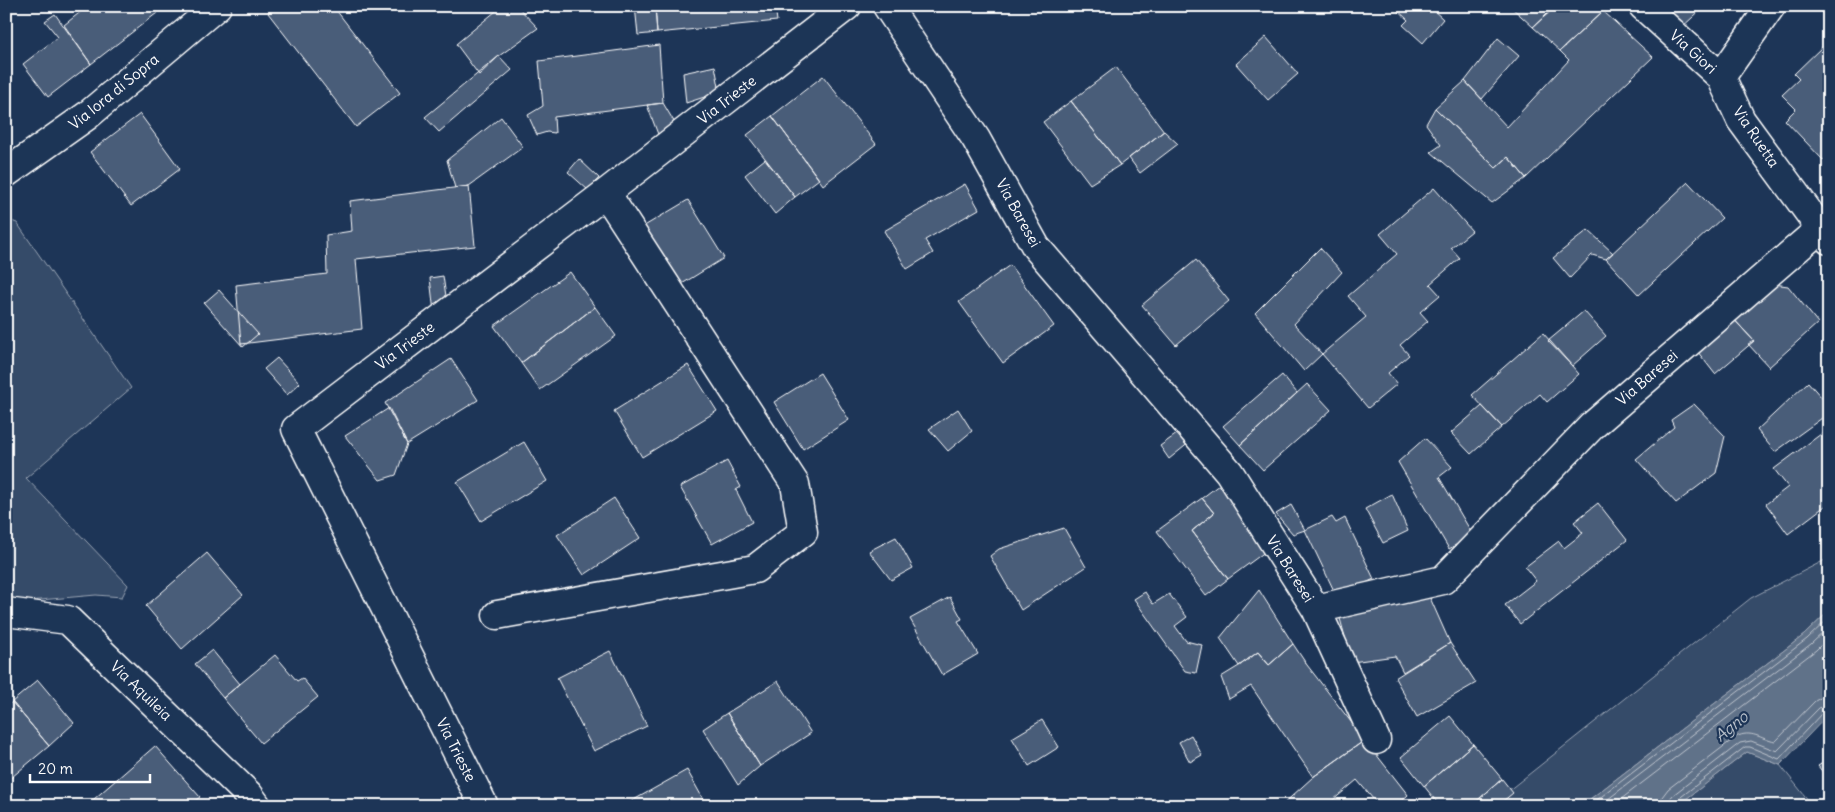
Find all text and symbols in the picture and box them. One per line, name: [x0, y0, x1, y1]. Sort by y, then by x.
street label: Via Giori: [1666, 26, 1721, 78]
street label: Via lora di Sopra: [65, 49, 163, 134]
street label: Via Trieste: [694, 71, 760, 128]
street label: Via Ruetta: [1729, 102, 1784, 171]
street label: Via Baresei: [992, 175, 1045, 250]
street label: Via Trieste: [371, 317, 438, 374]
street label: Via Baresei: [1612, 346, 1681, 409]
street label: Via Baresei: [1262, 532, 1318, 606]
street label: Via Aquileia: [107, 657, 176, 725]
water label: Agno: [1710, 706, 1753, 746]
street label: Via Trieste: [432, 715, 481, 785]
scale bar: [30, 752, 150, 784]
text: 20 m: [38, 759, 73, 778]

